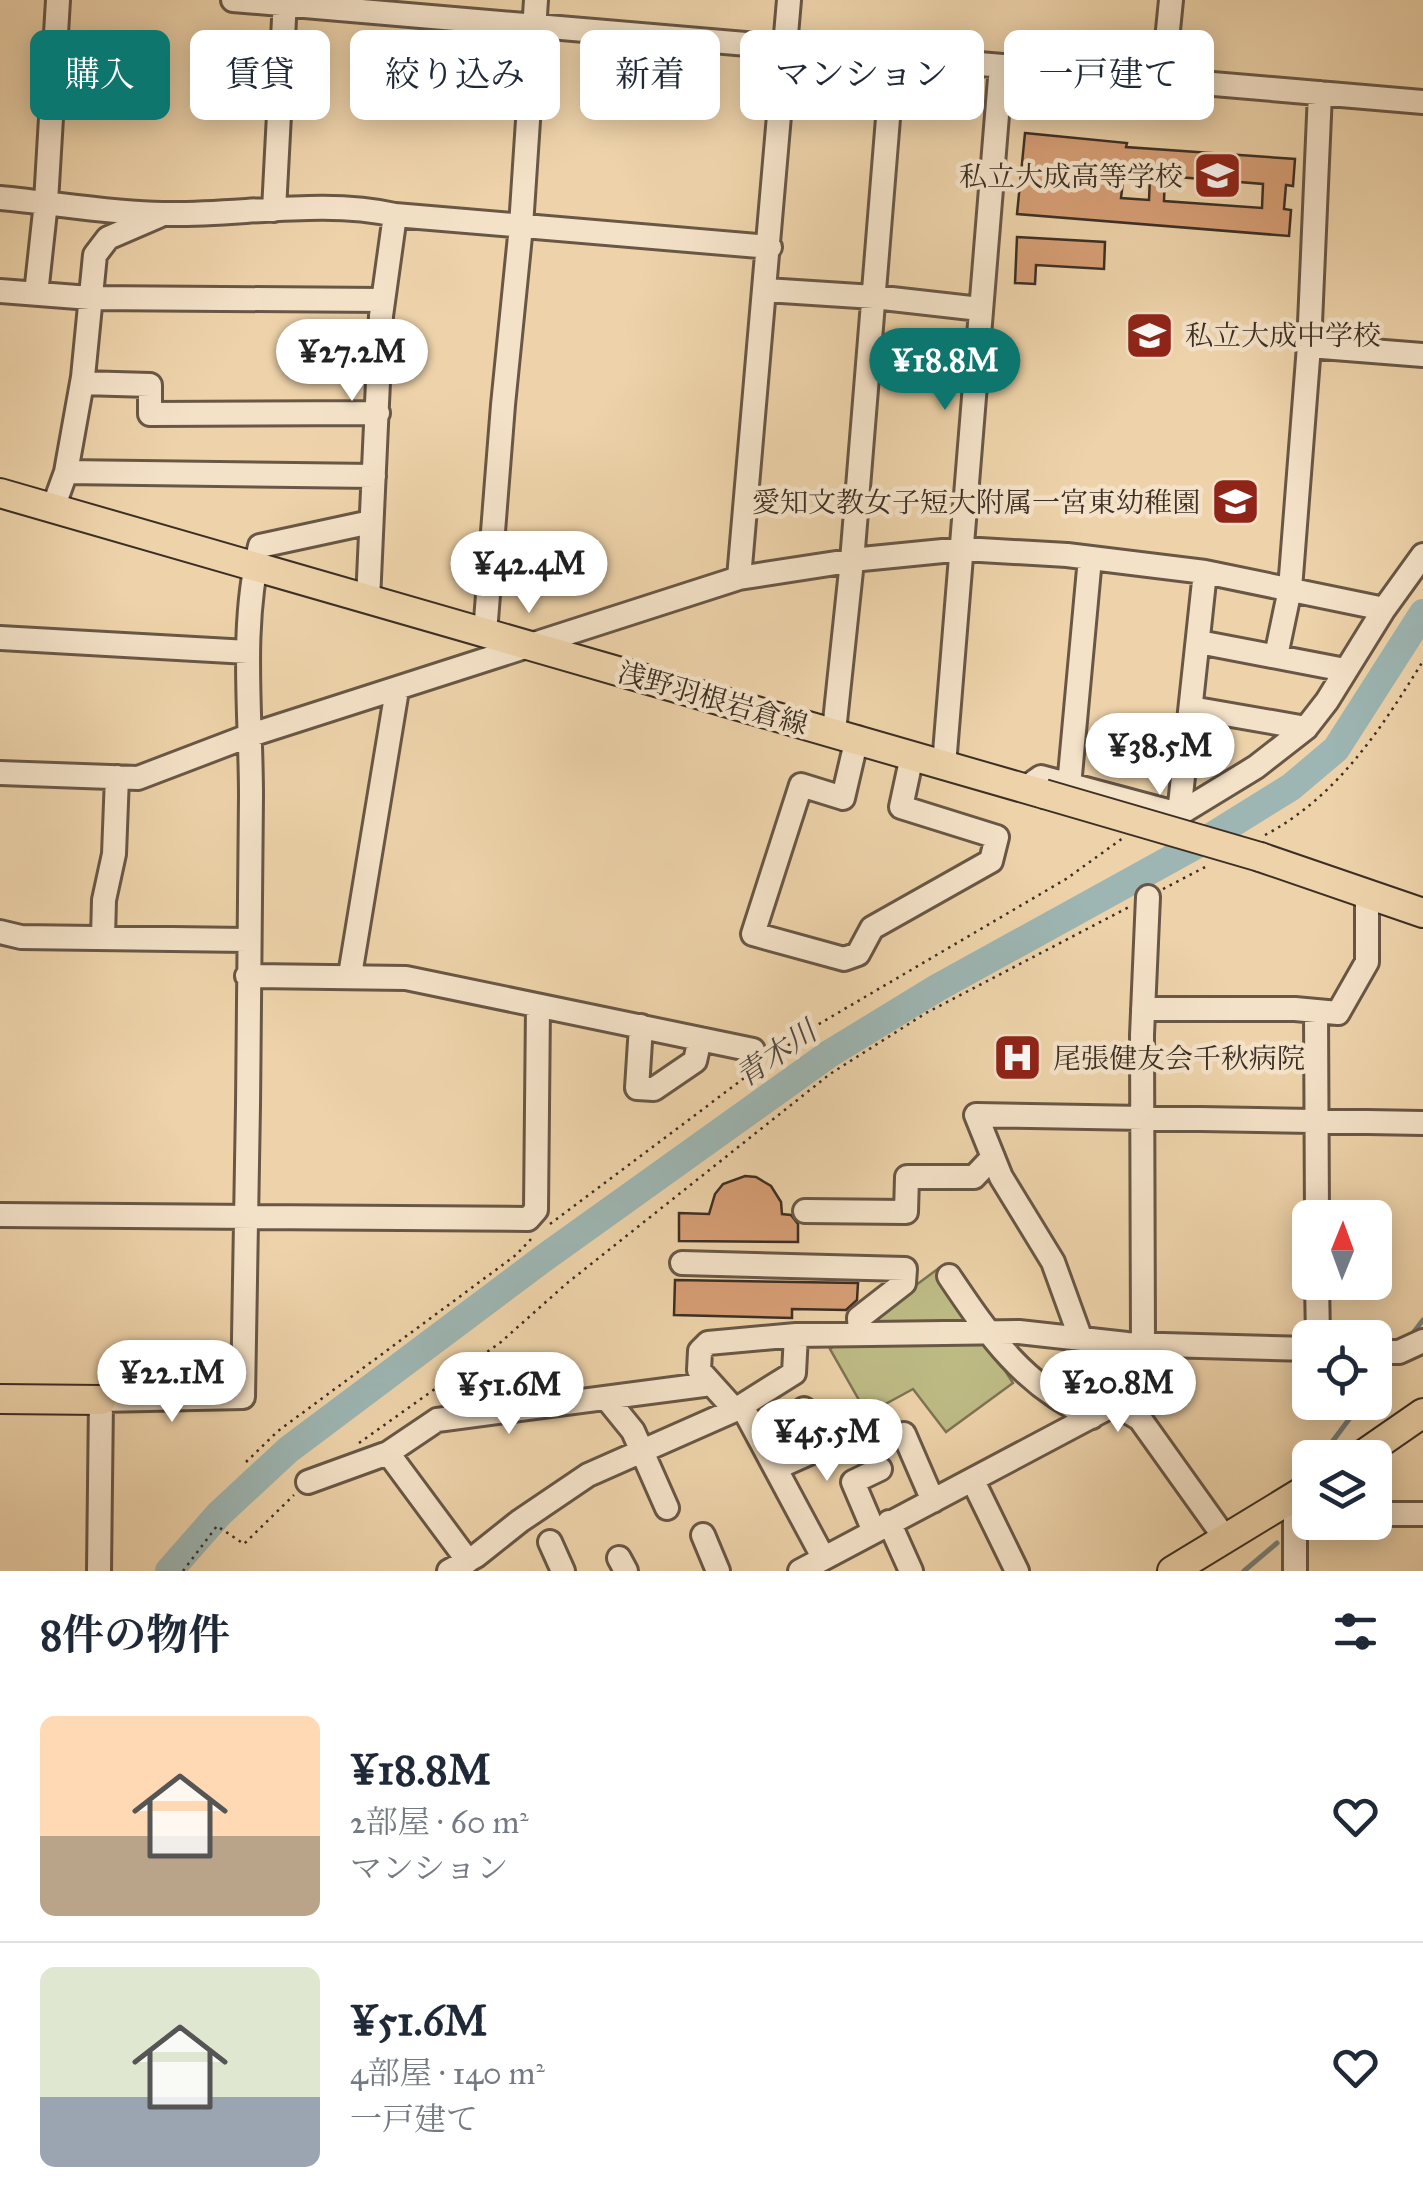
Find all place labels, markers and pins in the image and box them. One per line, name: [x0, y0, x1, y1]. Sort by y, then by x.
school or university icon: 私立大成高等学校: [1192, 150, 1244, 202]
place label: 私立大成高等学校: [959, 159, 1183, 194]
school or university icon: 私立大成中学校: [1124, 309, 1176, 361]
place label: 私立大成中学校: [1185, 318, 1381, 353]
pin: ¥27.2M: [271, 319, 433, 404]
pin: ¥18.8M: [864, 328, 1026, 413]
school or university icon: 愛知文教女子短大附属一宮東幼稚園: [1209, 476, 1261, 528]
place label: 愛知文教女子短大附属一宮東幼稚園: [752, 485, 1200, 520]
pin: ¥42.4M: [448, 531, 610, 616]
pin: ¥38.5M: [1079, 713, 1241, 798]
hospital icon: 尾張健友会千秋病院: [992, 1032, 1044, 1084]
place label: 尾張健友会千秋病院: [1053, 1041, 1305, 1076]
pin: ¥22.1M: [91, 1340, 253, 1425]
pin: ¥20.8M: [1037, 1350, 1199, 1435]
pin: ¥51.6M: [428, 1352, 590, 1437]
pin: ¥45.5M: [746, 1399, 908, 1484]

